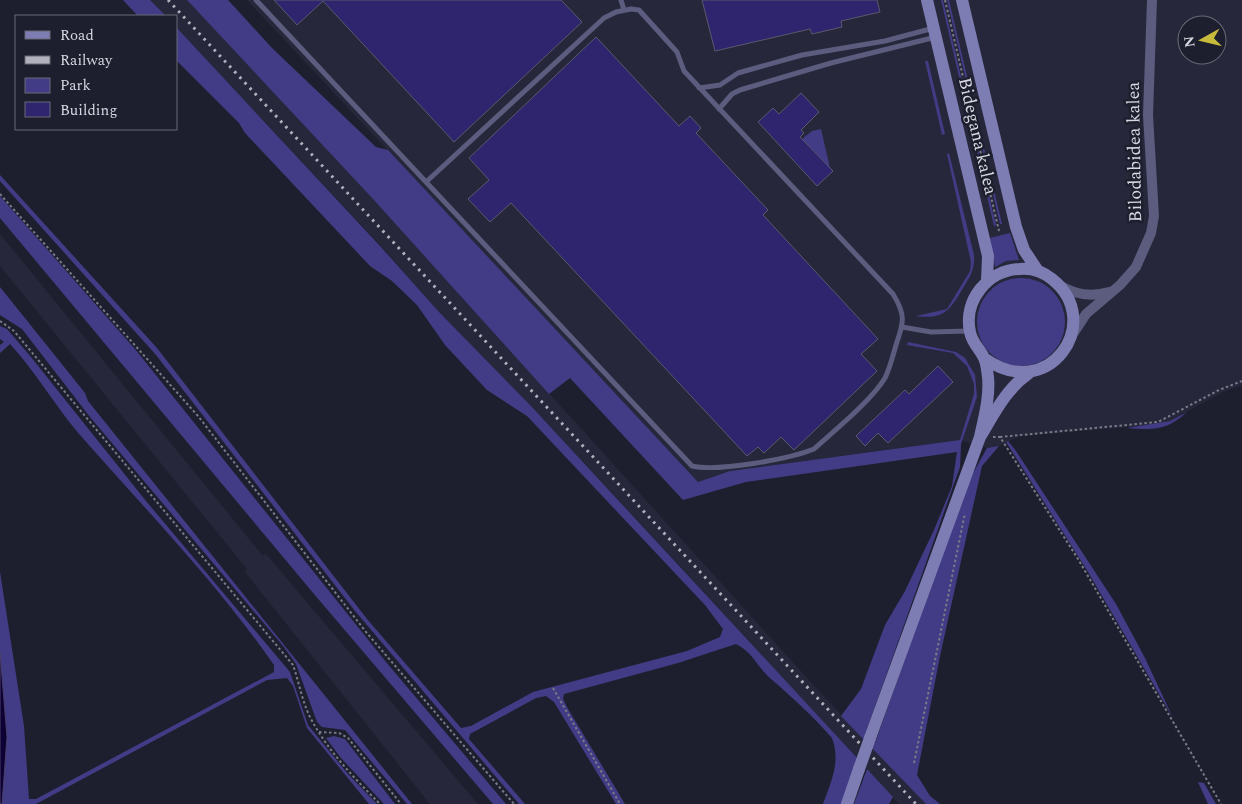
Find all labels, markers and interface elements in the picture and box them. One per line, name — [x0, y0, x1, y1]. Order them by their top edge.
legend — [15, 15, 178, 130]
north arrow — [1177, 15, 1227, 65]
text: Road — [60, 24, 94, 47]
text: N — [1178, 35, 1201, 49]
text: Railway — [60, 49, 113, 72]
text: Park — [60, 74, 91, 97]
street label: Bidegana kalea — [951, 75, 1004, 198]
street label: Bilodabidea kalea — [1120, 81, 1149, 223]
text: Building — [60, 99, 117, 122]

